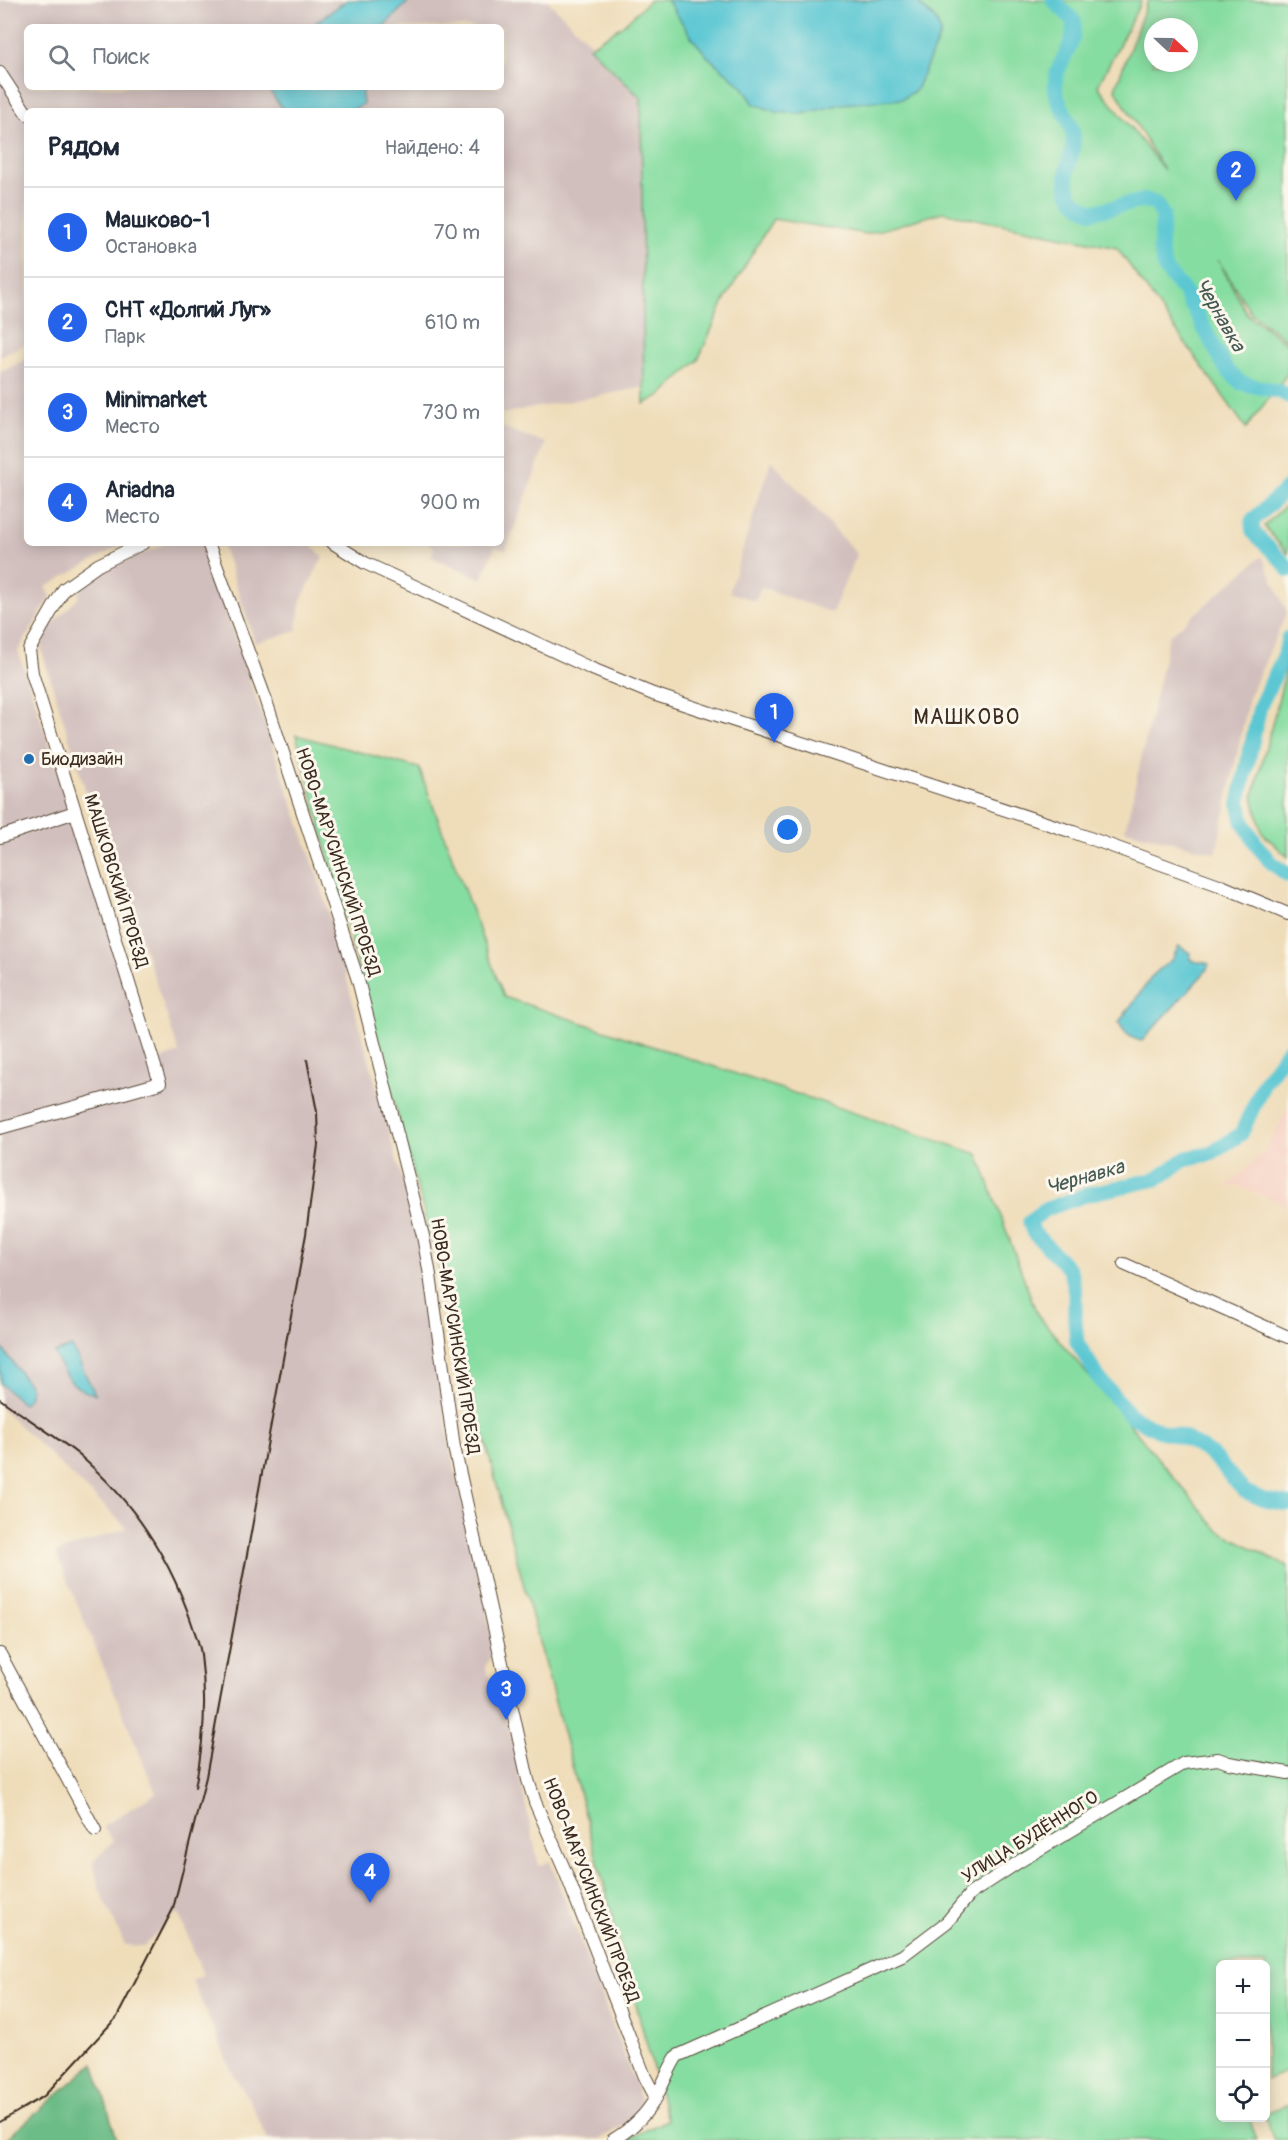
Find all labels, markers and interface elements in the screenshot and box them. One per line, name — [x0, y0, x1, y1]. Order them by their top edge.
north arrow — [1144, 18, 1198, 72]
search box — [24, 24, 504, 90]
icon: search — [45, 41, 78, 74]
text: Поиск — [93, 43, 150, 71]
text: Рядом — [48, 131, 120, 163]
text: Найдено: 4 — [385, 135, 480, 160]
pin: 2 — [1216, 152, 1256, 201]
text: Машково-1 — [105, 206, 210, 234]
text: 1 — [64, 220, 71, 245]
text: 70 m — [434, 220, 480, 245]
text: Остановка — [105, 234, 197, 259]
water label: Чернавка — [1189, 274, 1252, 357]
text: СНТ «Долгий Луг» — [105, 296, 271, 324]
text: 2 — [62, 310, 73, 335]
text: 610 m — [425, 310, 480, 335]
text: Парк — [105, 324, 146, 349]
text: Minimarket — [105, 386, 207, 414]
text: 3 — [62, 400, 73, 425]
text: 730 m — [423, 400, 480, 425]
text: Место — [105, 414, 160, 439]
text: Ariadna — [105, 476, 175, 504]
text: 4 — [62, 490, 73, 515]
text: 900 m — [420, 490, 480, 515]
text: Место — [105, 504, 160, 529]
pin: 1 — [754, 694, 794, 743]
district label: МАШКОВО — [913, 704, 1021, 731]
street label: НОВО-МАРУСИНСКИЙ ПРОЕЗД — [290, 745, 386, 979]
place label: Биодизайн — [41, 748, 123, 771]
marker: Биодизайн — [22, 752, 36, 766]
street label: МАШКОВСКИЙ ПРОЕЗД — [79, 791, 153, 971]
your location — [773, 815, 802, 844]
water label: Чернавка — [1043, 1153, 1129, 1200]
street label: НОВО-МАРУСИНСКИЙ ПРОЕЗД — [425, 1216, 485, 1456]
pin: 3 — [486, 1670, 526, 1720]
street label: НОВО-МАРУСИНСКИЙ ПРОЕЗД — [537, 1774, 645, 2006]
street label: УЛИЦА БУДЁННОГО — [957, 1786, 1103, 1888]
pin: 4 — [350, 1854, 389, 1903]
map controls — [1216, 1960, 1270, 2122]
button: + — [1216, 1960, 1270, 2014]
button: − — [1216, 2014, 1270, 2068]
button: locate — [1216, 2068, 1270, 2122]

